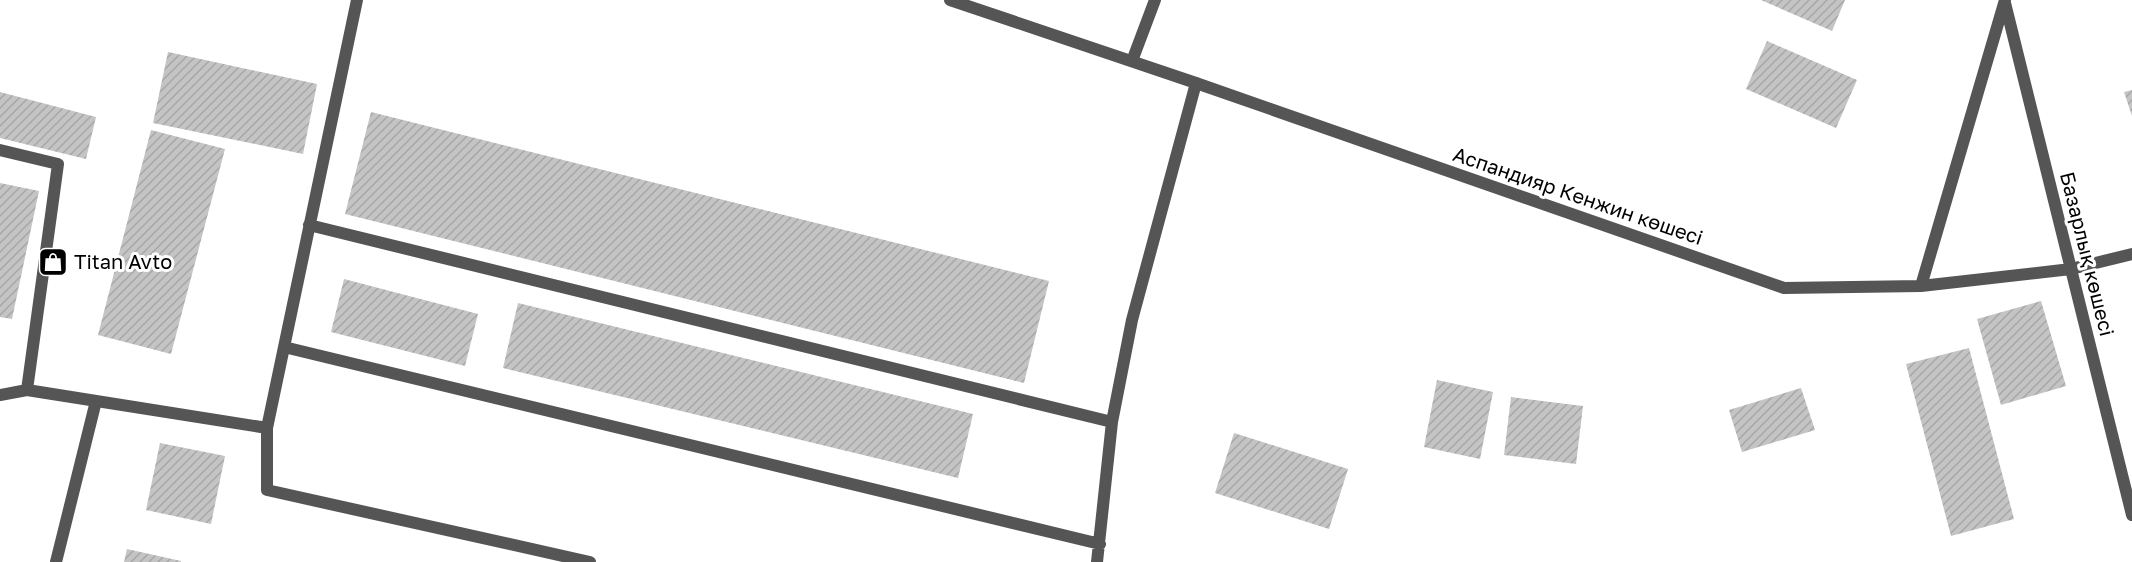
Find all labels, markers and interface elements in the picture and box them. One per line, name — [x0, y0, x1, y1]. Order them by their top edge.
street label: Аспандияр Кенжин көшесі — [1450, 141, 1706, 249]
street label: Базарлық көшесі — [2056, 169, 2120, 338]
shop icon: Titan Avto — [37, 246, 69, 278]
place label: Titan Avto — [74, 249, 172, 273]

